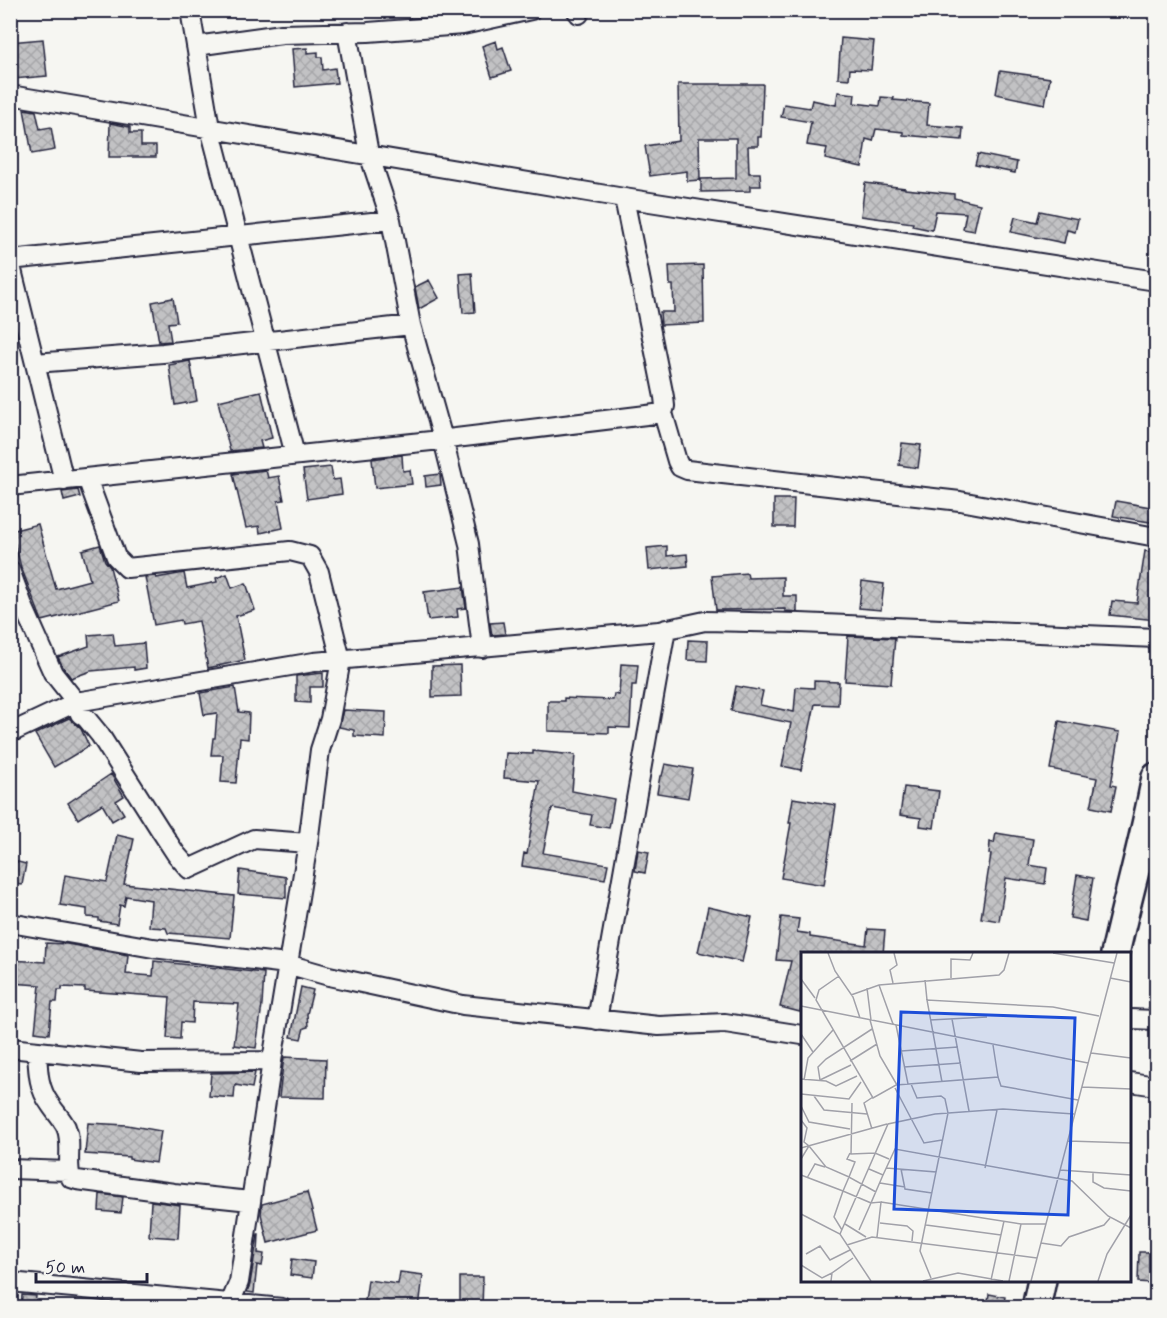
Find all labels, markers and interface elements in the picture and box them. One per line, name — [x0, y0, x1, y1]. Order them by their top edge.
inset map — [801, 952, 1131, 1282]
scale bar — [36, 1246, 147, 1284]
text: 50 m — [45, 1256, 85, 1280]

